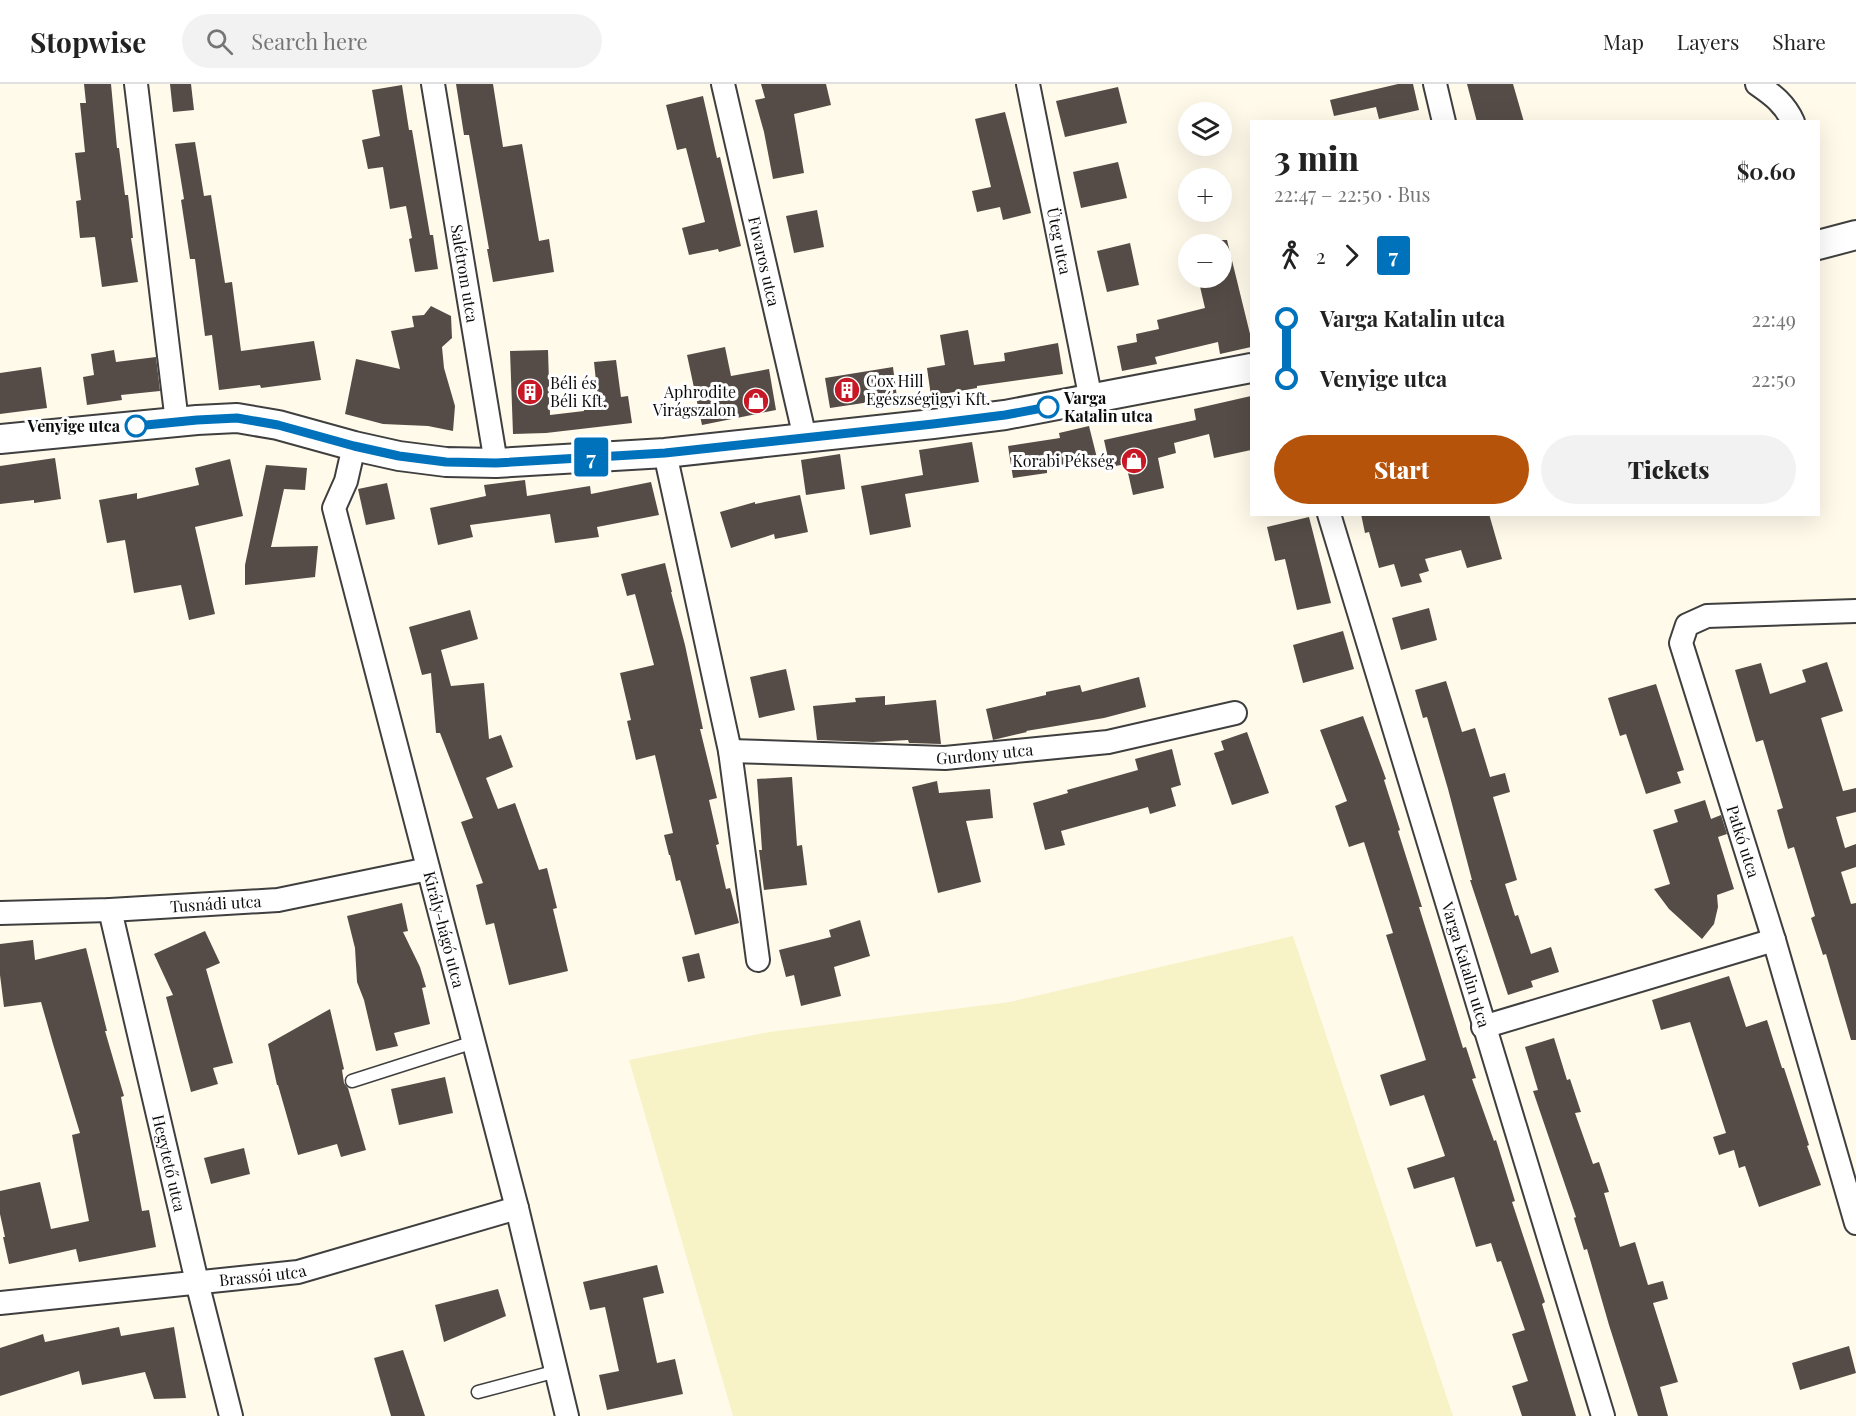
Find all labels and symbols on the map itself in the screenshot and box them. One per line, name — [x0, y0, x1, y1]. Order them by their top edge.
street label: Üteg utca — [1043, 205, 1077, 276]
street label: Fuvaros utca — [744, 214, 785, 308]
street label: Salétrom utca — [446, 223, 483, 324]
place label: Cox Hill Egészségügyi Kft. — [866, 370, 990, 409]
place label: Béli és Béli Kft. — [550, 372, 607, 411]
building icon: Cox Hill Egészségügyi Kft. — [832, 375, 862, 405]
building icon: Béli és Béli Kft. — [515, 377, 545, 407]
place label: Aphrodite Virágszalon — [652, 381, 736, 420]
shop icon: Aphrodite Virágszalon — [741, 386, 771, 416]
place label: Varga Katalin utca — [1063, 387, 1153, 426]
marker: Varga Katalin utca — [1037, 396, 1059, 418]
place label: Venyige utca — [27, 415, 121, 436]
marker: Venyige utca — [125, 415, 147, 437]
line badge: 7 — [572, 438, 610, 476]
shop icon: Korabi Pékség — [1119, 446, 1149, 476]
place label: Korabi Pékség — [1012, 450, 1115, 471]
street label: Gurdony utca — [936, 738, 1034, 768]
street label: Patkó utca — [1722, 803, 1765, 880]
street label: Király-hágó utca — [419, 869, 470, 990]
street label: Tusnádi utca — [169, 890, 262, 916]
street label: Varga Katalin utca — [1437, 898, 1495, 1030]
street label: Hegytető utca — [148, 1112, 191, 1214]
street label: Brassói utca — [218, 1259, 309, 1290]

